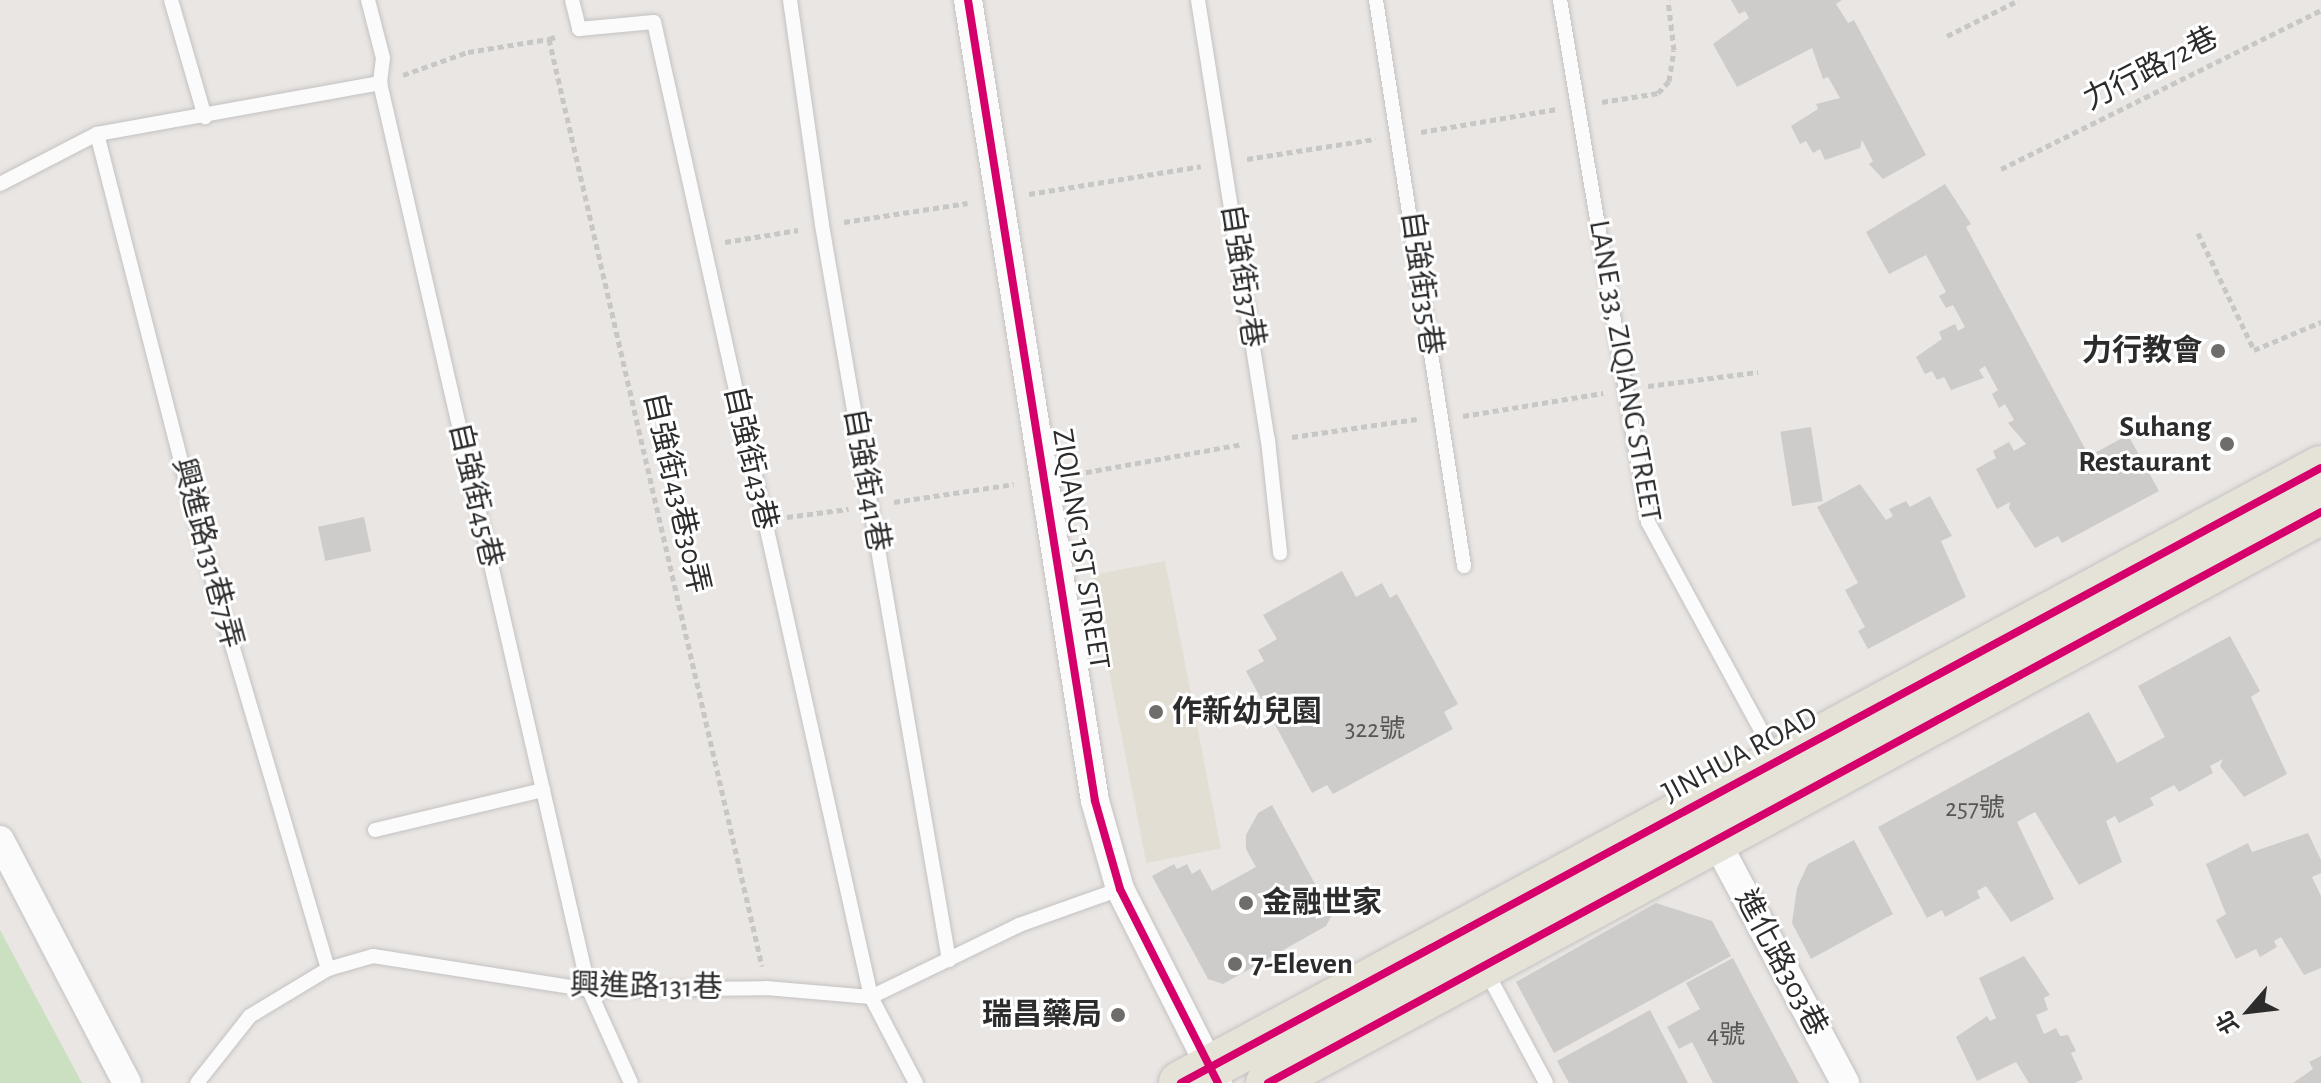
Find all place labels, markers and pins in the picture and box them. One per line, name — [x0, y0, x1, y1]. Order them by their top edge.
place label: 力行教會 — [2082, 333, 2202, 369]
marker: 力行教會 — [2209, 342, 2227, 360]
place label: Suhang Restaurant — [2078, 409, 2211, 480]
marker: Suhang Restaurant — [2218, 435, 2236, 453]
place label: 作新幼兒園 — [1172, 694, 1322, 730]
marker: 作新幼兒園 — [1147, 703, 1165, 721]
place label: 金融世家 — [1262, 885, 1382, 921]
marker: 金融世家 — [1237, 894, 1255, 912]
place label: 7-Eleven — [1251, 946, 1353, 982]
marker: 7-Eleven — [1226, 955, 1244, 973]
place label: 瑞昌藥局 — [982, 997, 1102, 1033]
marker: 瑞昌藥局 — [1109, 1006, 1127, 1024]

